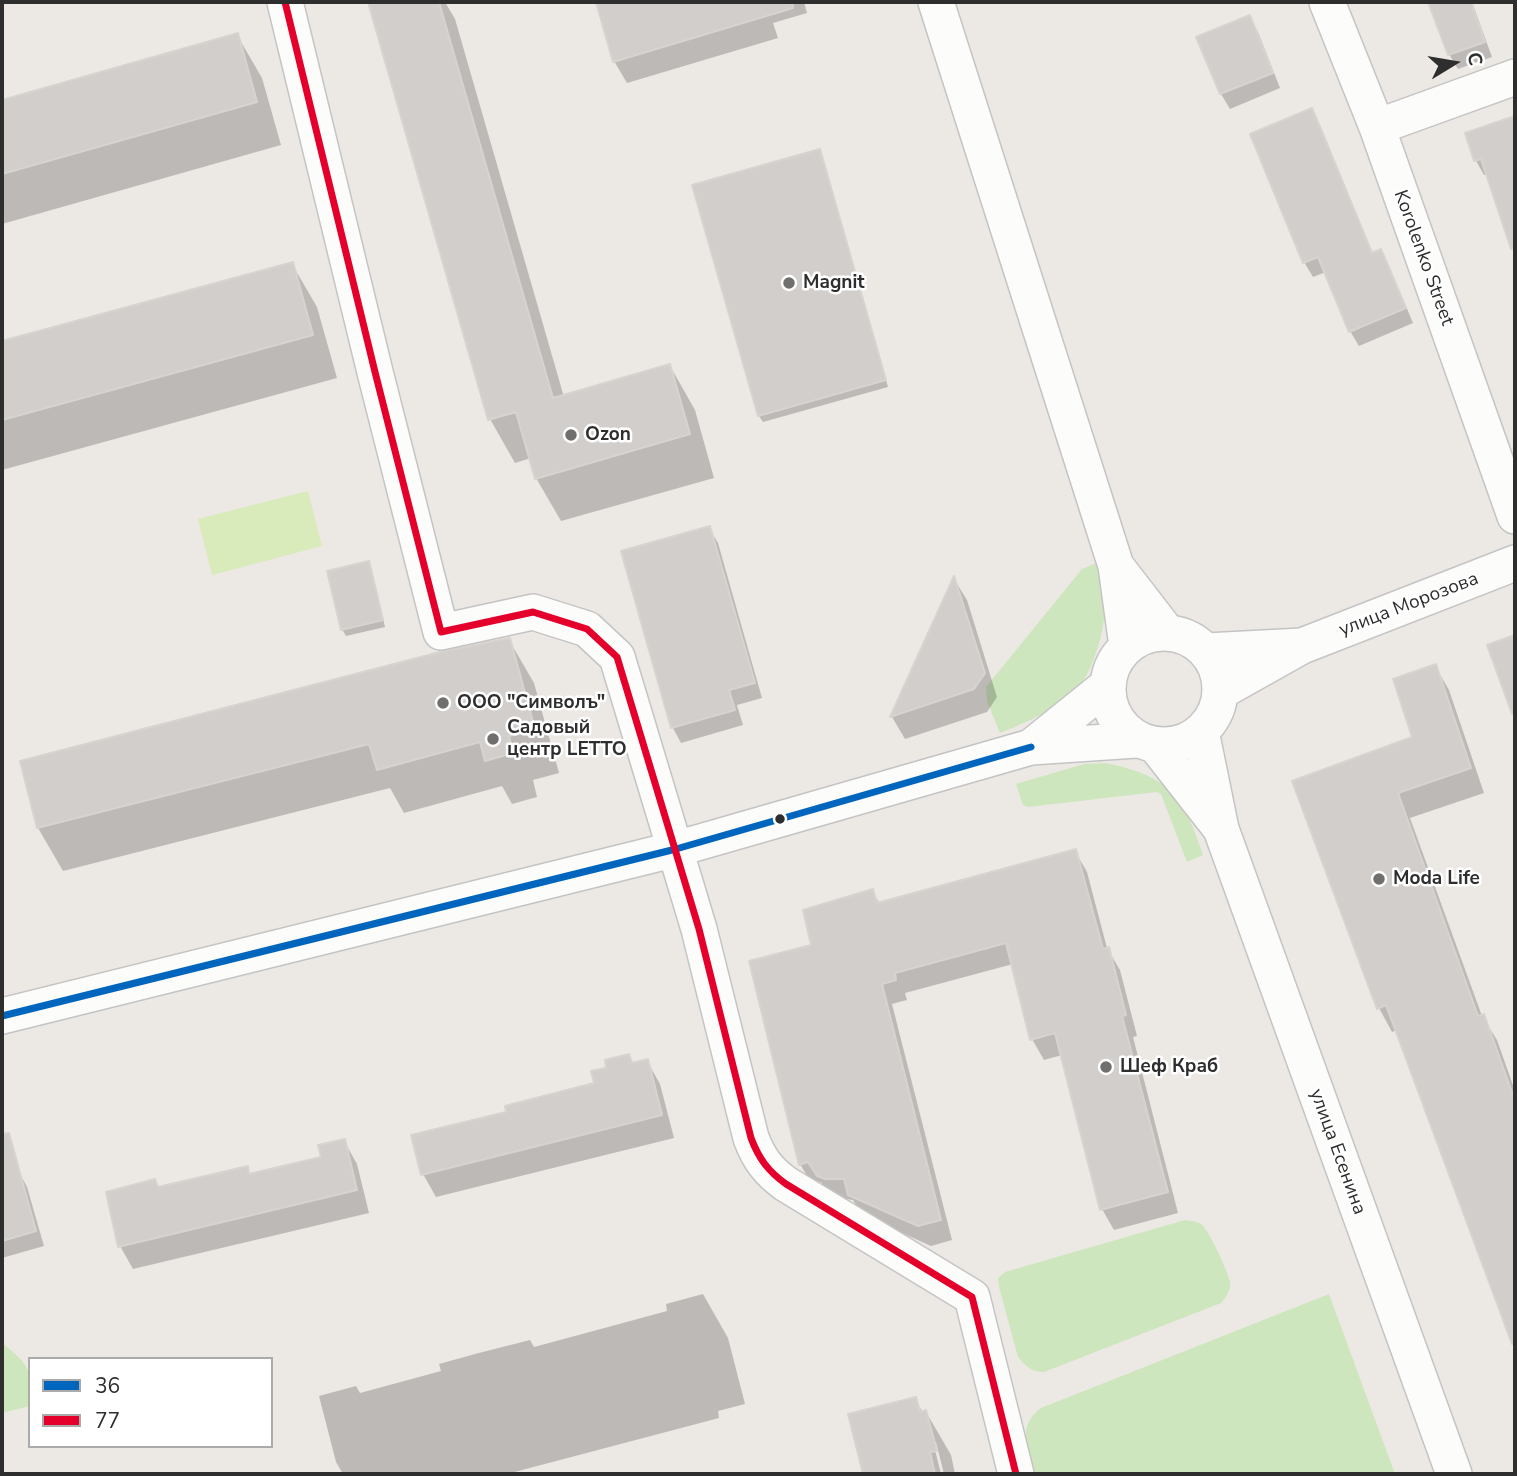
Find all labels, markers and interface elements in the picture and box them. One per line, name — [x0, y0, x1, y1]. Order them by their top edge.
north arrow — [1419, 28, 1489, 98]
text: С — [1461, 50, 1489, 68]
street label: Korolenko Street — [1388, 187, 1458, 329]
place label: Magnit — [803, 272, 865, 294]
marker: Magnit — [781, 275, 797, 291]
place label: Ozon — [585, 424, 631, 446]
marker: Ozon — [563, 427, 579, 443]
street label: улица Морозова — [1336, 568, 1482, 642]
place label: ООО "Символъ" — [457, 692, 605, 714]
marker: ООО "Символъ" — [435, 695, 451, 711]
place label: Садовый центр LETTO — [507, 717, 627, 761]
marker: Садовый центр LETTO — [485, 731, 501, 747]
unlabelled marker — [773, 812, 787, 826]
place label: Moda Life — [1393, 868, 1480, 890]
marker: Moda Life — [1371, 871, 1387, 887]
place label: Шеф Краб — [1120, 1056, 1218, 1078]
marker: Шеф Краб — [1098, 1059, 1114, 1075]
street label: улица Есенина — [1304, 1086, 1370, 1218]
legend — [28, 1357, 273, 1448]
text: 36 — [95, 1372, 120, 1400]
text: 77 — [95, 1407, 120, 1435]

